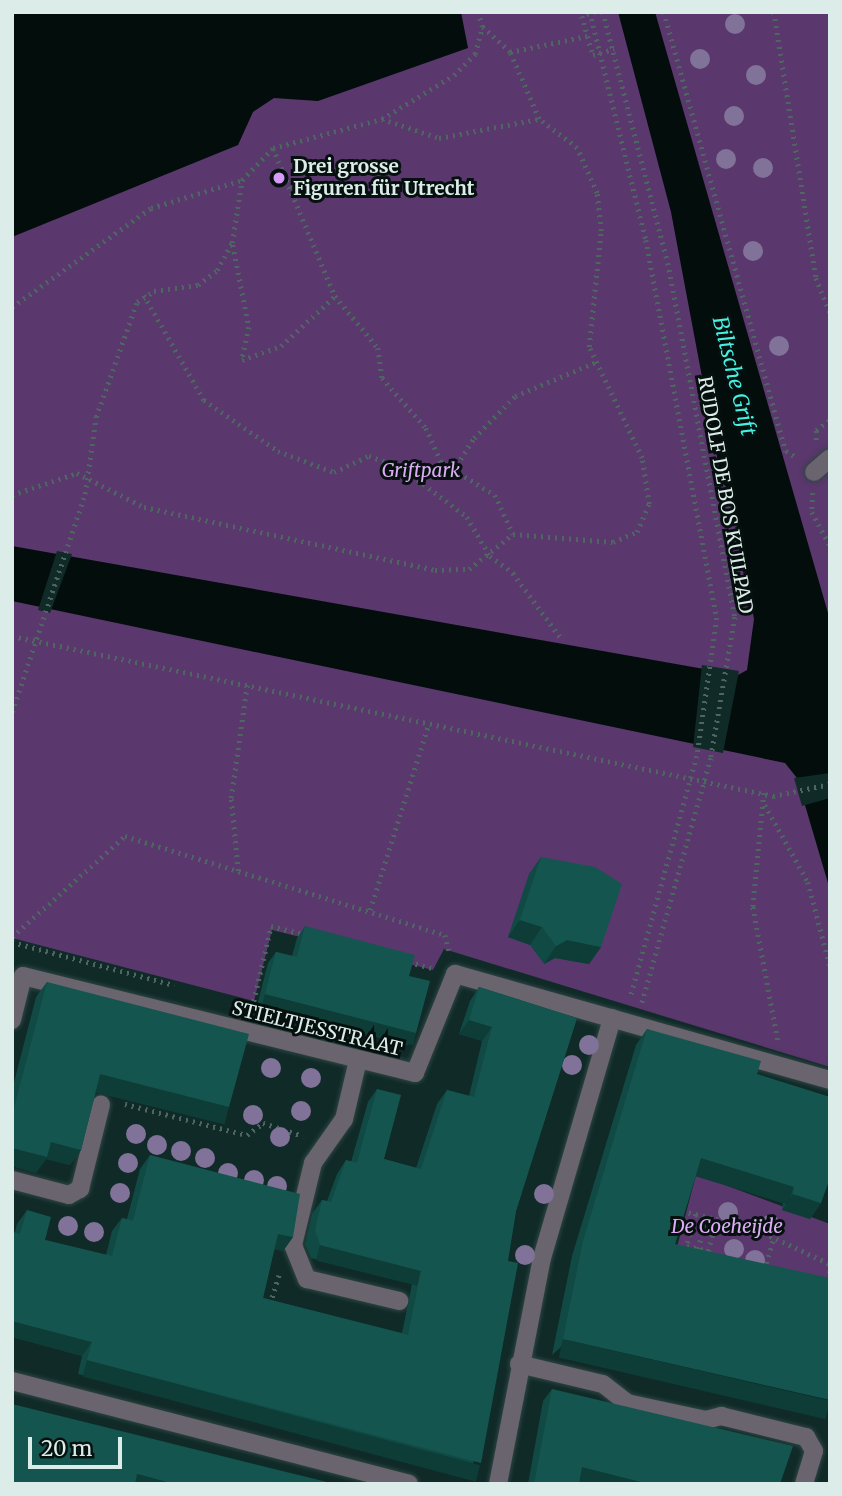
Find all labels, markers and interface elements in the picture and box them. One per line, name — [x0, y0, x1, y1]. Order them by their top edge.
place label: Drei grosse Figuren für Utrecht — [293, 156, 474, 200]
marker: Drei grosse Figuren für Utrecht — [271, 170, 287, 186]
water label: Biltsche Grift — [707, 314, 761, 438]
street label: RUDOLF DE BOS KUILPAD — [693, 374, 757, 616]
park label: Griftpark — [382, 460, 460, 482]
street label: STIELTJESSTRAAT — [229, 997, 405, 1061]
park label: De Coeheijde — [671, 1216, 783, 1238]
scale bar — [32, 1422, 126, 1466]
text: 20 m — [41, 1435, 92, 1462]

